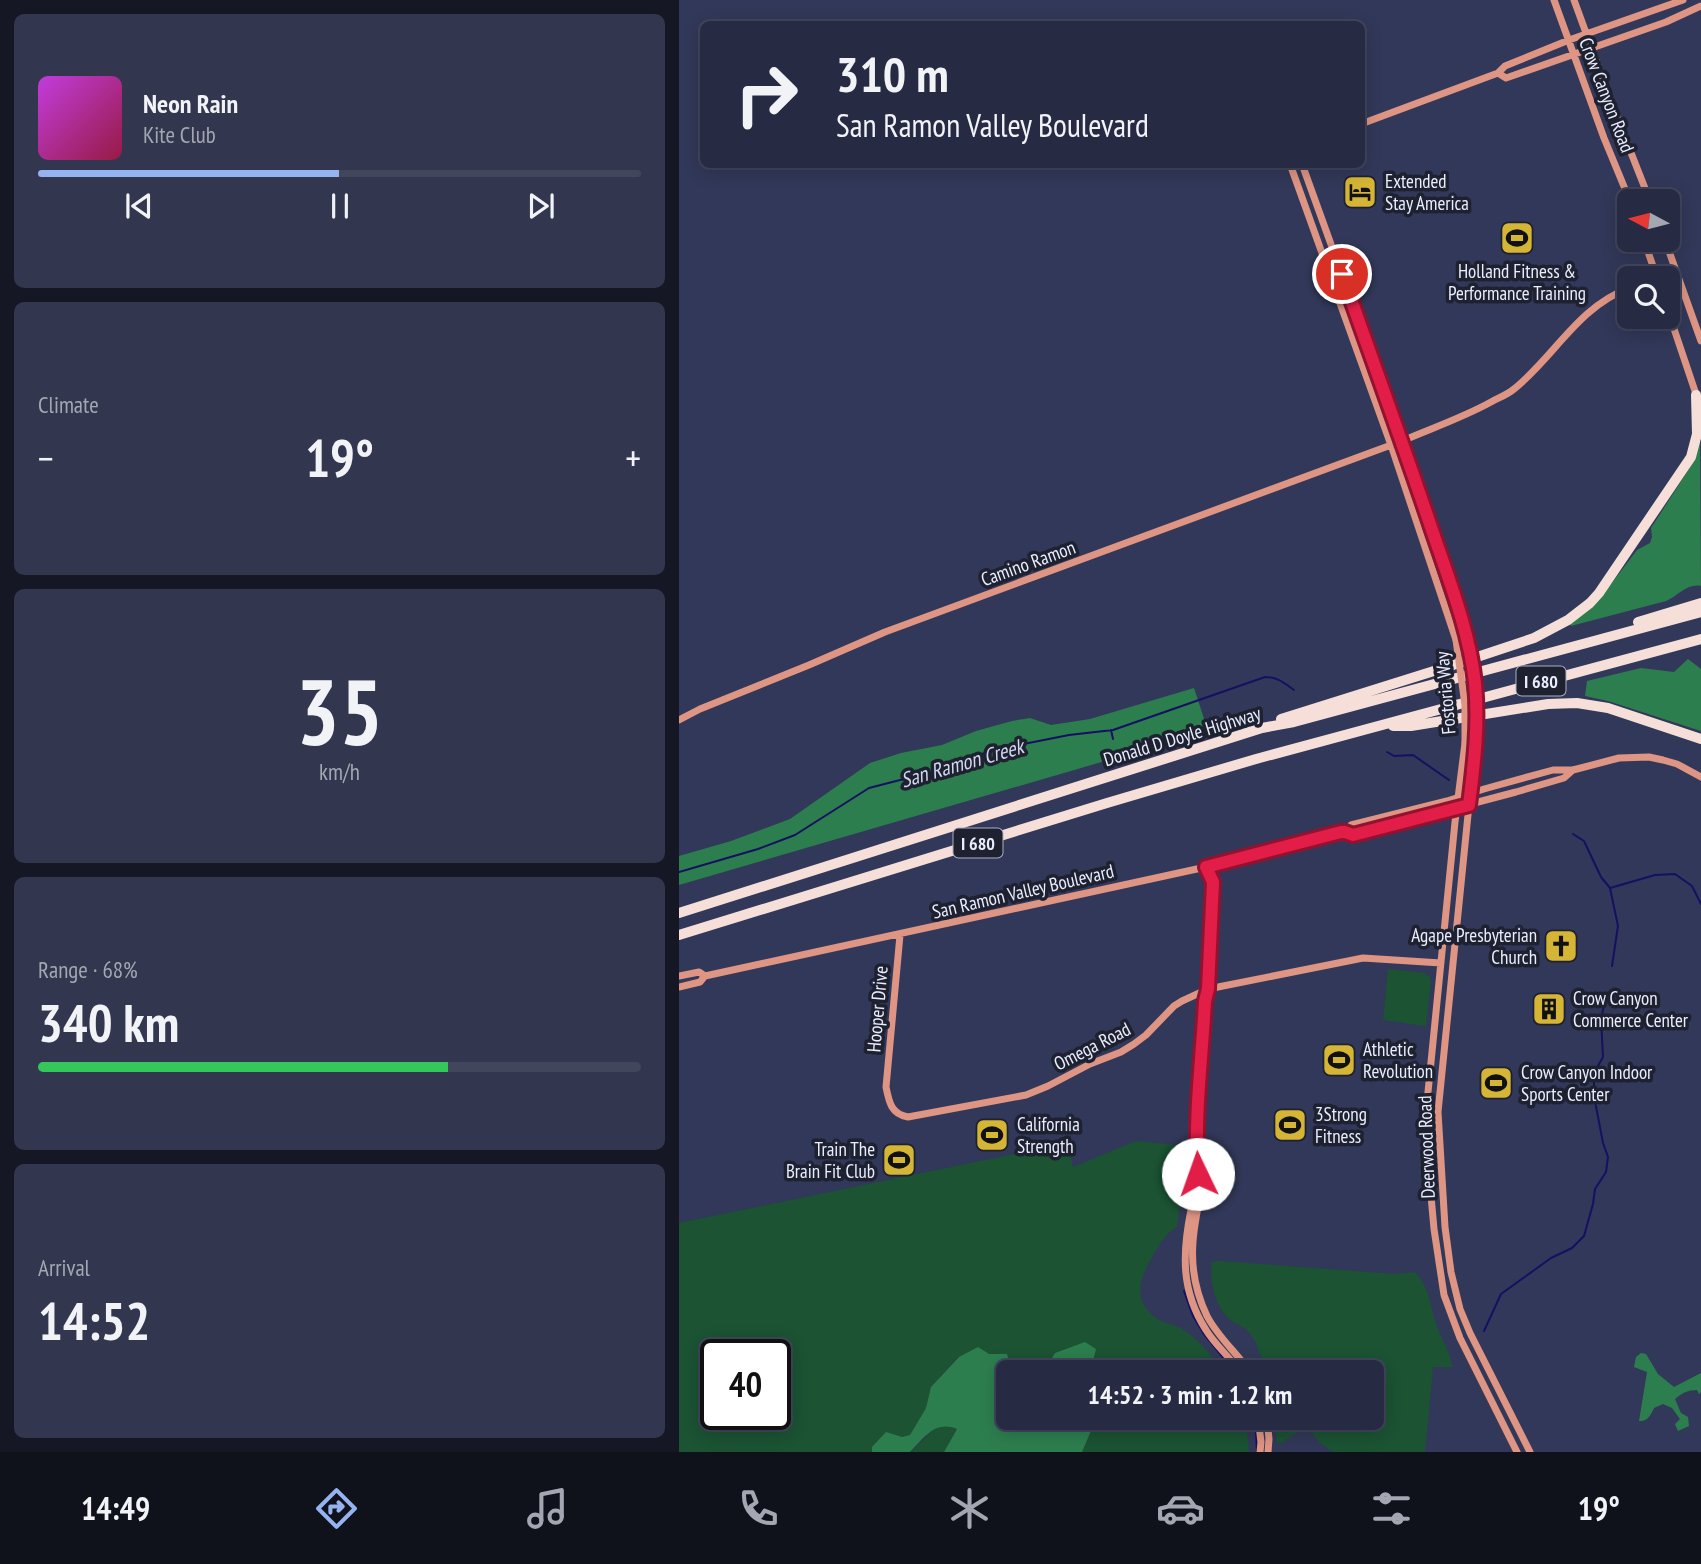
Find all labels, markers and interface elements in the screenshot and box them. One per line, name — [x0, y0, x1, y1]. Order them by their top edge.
street label: Crow Canyon Road — [1574, 34, 1640, 156]
text: 310 m — [836, 42, 949, 106]
icon: right — [721, 49, 812, 140]
text: Neon Rain — [143, 87, 238, 120]
text: San Ramon Valley Boulevard — [836, 104, 1149, 146]
text: Kite Club — [143, 120, 216, 149]
place label: Extended Stay America — [1385, 169, 1469, 215]
hotel icon: Extended Stay America — [1341, 173, 1379, 211]
icon: previous — [120, 187, 158, 225]
icon: pause — [321, 187, 359, 225]
icon: next — [522, 187, 560, 225]
north arrow — [1617, 189, 1680, 252]
map controls — [1617, 189, 1680, 329]
sports icon: Holland Fitness & Performance Training — [1498, 219, 1536, 257]
pin — [1312, 244, 1372, 304]
icon: arrive — [1323, 255, 1361, 293]
place label: Holland Fitness & Performance Training — [1448, 259, 1586, 305]
button: search — [1617, 266, 1680, 329]
text: Climate — [38, 390, 99, 419]
text: 19° — [305, 424, 374, 491]
text: − — [38, 433, 54, 482]
text: + — [625, 433, 641, 482]
street label: Camino Ramon — [977, 535, 1079, 591]
street label: Fostoria Way — [1429, 650, 1461, 736]
text: 35 — [296, 652, 383, 770]
road number: I 680 — [1517, 666, 1565, 696]
street label: Donald D Doyle Highway — [1101, 700, 1264, 771]
water label: San Ramon Creek — [898, 732, 1029, 793]
text: km/h — [319, 757, 360, 786]
road number: I 680 — [953, 828, 1003, 858]
street label: San Ramon Valley Boulevard — [930, 858, 1116, 924]
place label: Agape Presbyterian Church — [1411, 923, 1537, 969]
church icon: Agape Presbyterian Church — [1542, 927, 1580, 965]
text: Range · 68% — [38, 955, 138, 984]
street label: Hooper Drive — [861, 965, 893, 1053]
place label: Crow Canyon Commerce Center — [1573, 986, 1689, 1032]
text: 340 km — [38, 989, 179, 1056]
building icon: Crow Canyon Commerce Center — [1530, 990, 1568, 1028]
street label: Omega Road — [1050, 1017, 1134, 1075]
place label: Athletic Revolution — [1363, 1037, 1433, 1083]
sports icon: Athletic Revolution — [1320, 1041, 1358, 1079]
place label: Crow Canyon Indoor Sports Center — [1521, 1060, 1653, 1106]
sports icon: Crow Canyon Indoor Sports Center — [1477, 1064, 1515, 1102]
street label: Deerwood Road — [1412, 1095, 1440, 1199]
place label: 3Strong Fitness — [1315, 1102, 1367, 1148]
sports icon: 3Strong Fitness — [1271, 1106, 1309, 1144]
place label: California Strength — [1017, 1112, 1080, 1158]
sports icon: California Strength — [973, 1116, 1011, 1154]
place label: Train The Brain Fit Club — [786, 1137, 875, 1183]
position arrow — [1161, 1137, 1235, 1211]
sports icon: Train The Brain Fit Club — [880, 1141, 918, 1179]
text: Arrival — [38, 1253, 90, 1282]
text: 14:52 — [38, 1287, 150, 1354]
speed limit sign: 40 — [700, 1339, 791, 1430]
text: 14:52 · 3 min · 1.2 km — [1088, 1378, 1292, 1411]
icon: directions — [312, 1484, 361, 1533]
icon: music — [523, 1484, 572, 1533]
icon: phone — [734, 1484, 783, 1533]
icon: climate — [945, 1484, 994, 1533]
icon: car — [1156, 1484, 1205, 1533]
icon: filters — [1367, 1484, 1416, 1533]
text: 14:49 — [81, 1487, 150, 1529]
text: 19° — [1578, 1487, 1620, 1529]

